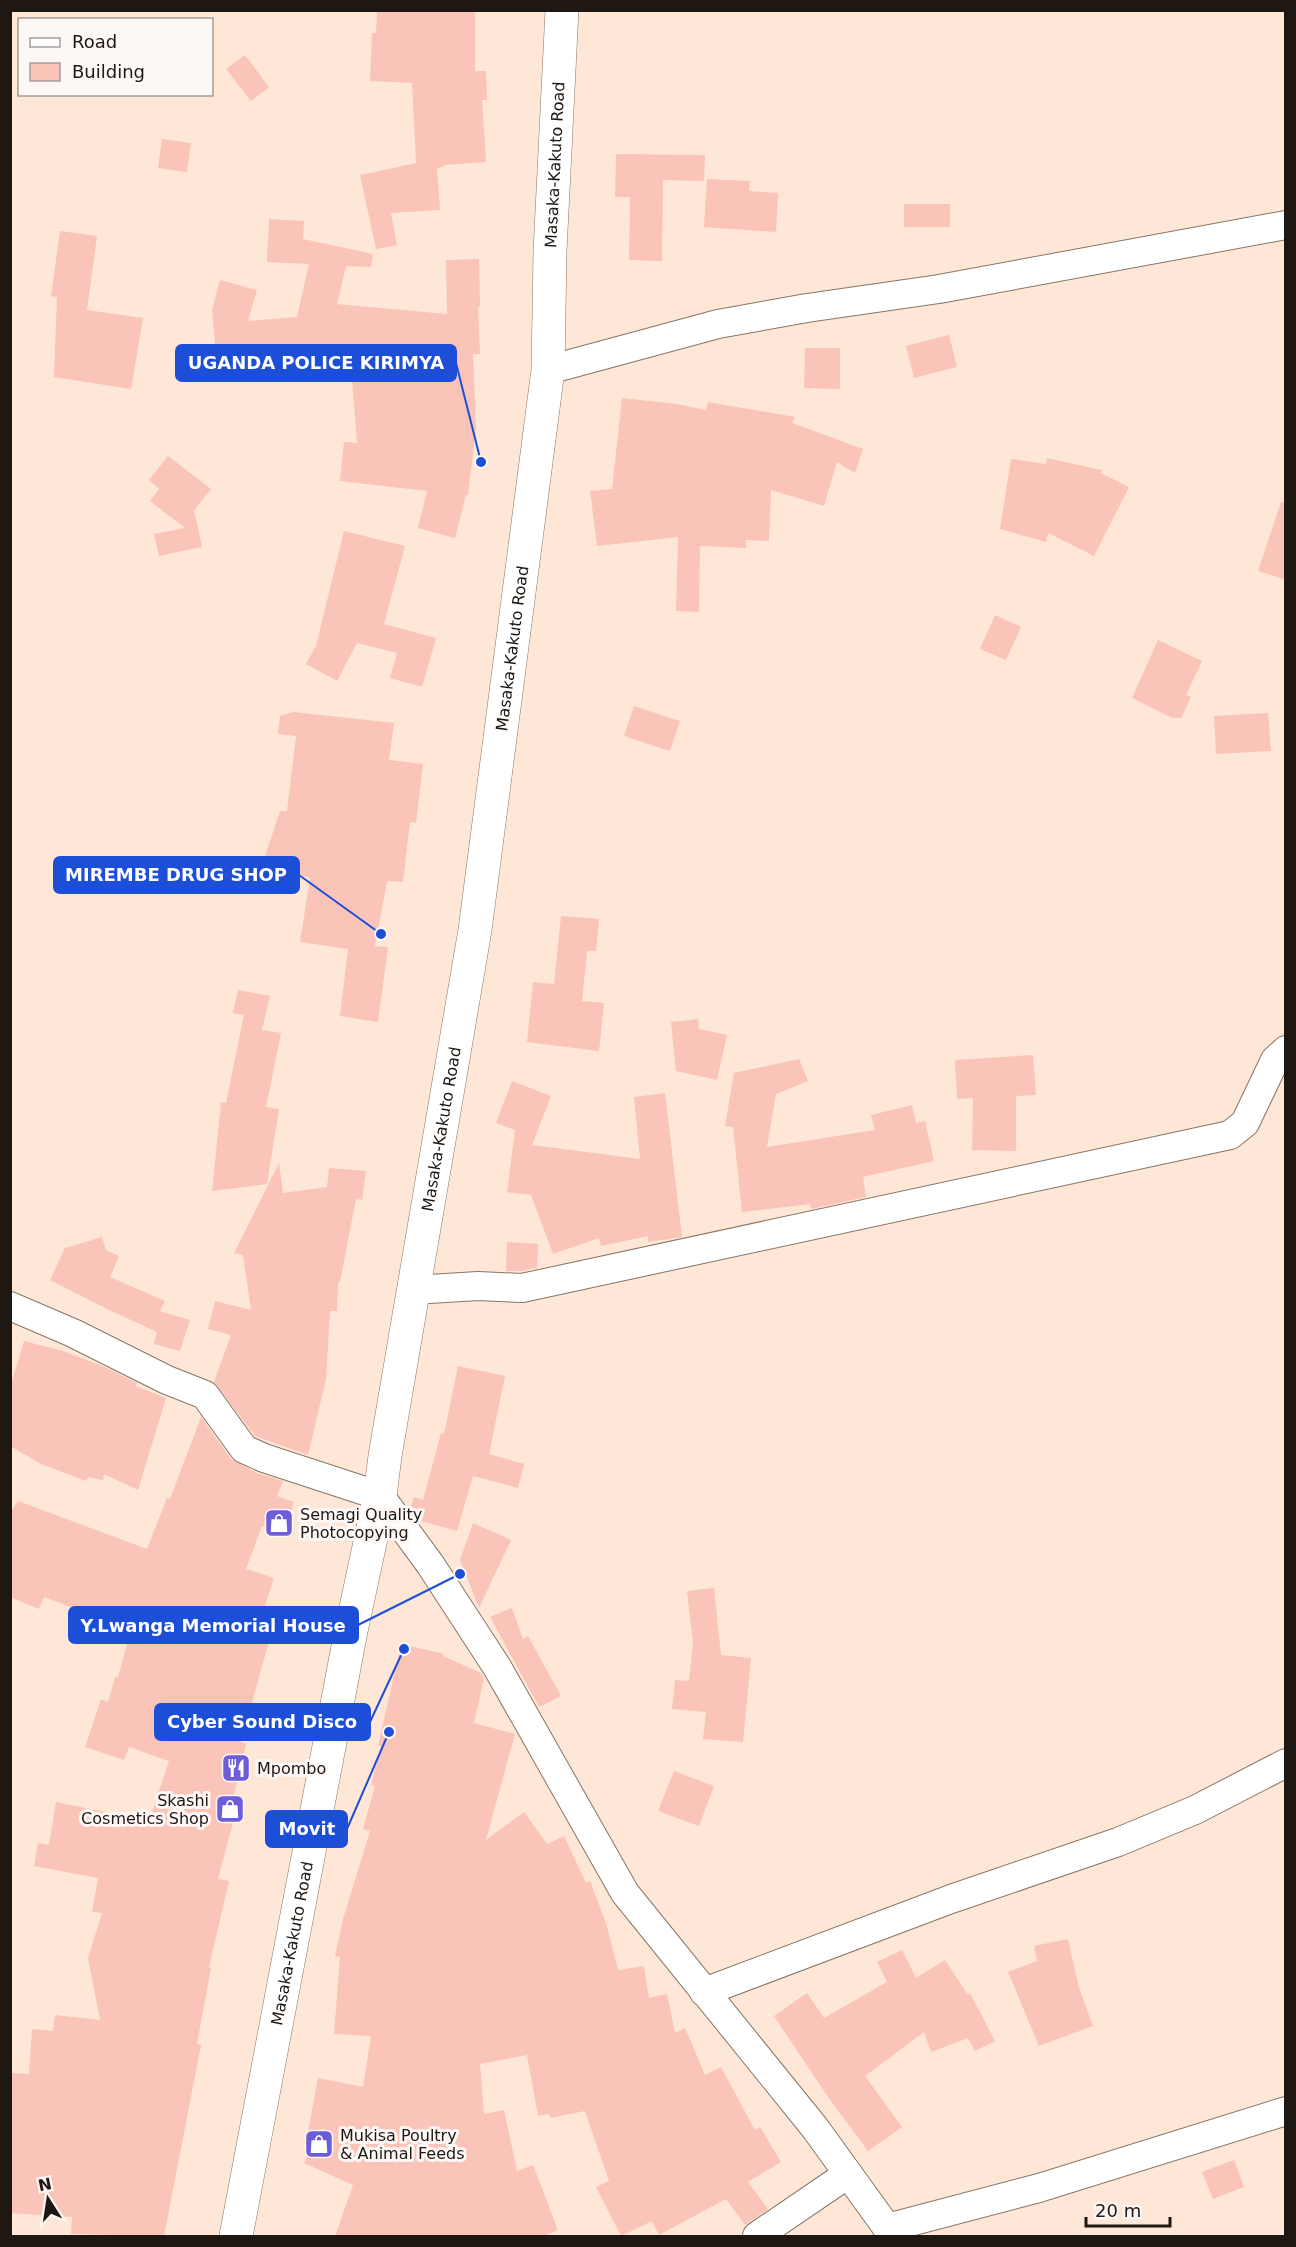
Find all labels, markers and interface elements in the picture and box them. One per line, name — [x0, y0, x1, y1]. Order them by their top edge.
legend — [18, 18, 213, 96]
text: Road — [72, 31, 117, 52]
text: Building — [72, 61, 145, 82]
street label: Masaka-Kakuto Road — [541, 81, 568, 248]
callout: UGANDA POLICE KIRIMYA — [176, 345, 456, 381]
text: UGANDA POLICE KIRIMYA — [188, 352, 444, 373]
street label: Masaka-Kakuto Road — [492, 564, 532, 732]
callout: MIREMBE DRUG SHOP — [54, 857, 299, 893]
text: MIREMBE DRUG SHOP — [65, 864, 287, 885]
street label: Masaka-Kakuto Road — [418, 1045, 465, 1213]
place label: Semagi Quality Photocopying — [300, 1505, 422, 1542]
shop icon: Semagi Quality Photocopying — [263, 1507, 295, 1539]
callout: Y.Lwanga Memorial House — [69, 1607, 358, 1643]
text: Y.Lwanga Memorial House — [79, 1615, 346, 1636]
callout: Cyber Sound Disco — [155, 1704, 370, 1740]
text: Cyber Sound Disco — [167, 1711, 357, 1732]
restaurant icon: Mpombo — [220, 1752, 252, 1784]
place label: Mpombo — [257, 1759, 326, 1778]
place label: Skashi Cosmetics Shop — [81, 1791, 209, 1828]
shop icon: Skashi Cosmetics Shop — [214, 1793, 246, 1825]
callout: Movit — [266, 1811, 347, 1847]
text: Movit — [279, 1818, 336, 1839]
street label: Masaka-Kakuto Road — [267, 1860, 317, 2027]
place label: Mukisa Poultry & Animal Feeds — [340, 2126, 465, 2163]
shop icon: Mukisa Poultry & Animal Feeds — [303, 2128, 335, 2160]
north arrow — [18, 2169, 78, 2229]
text: N — [36, 2174, 54, 2196]
scale bar — [1086, 2190, 1170, 2228]
text: 20 m — [1095, 2200, 1141, 2221]

